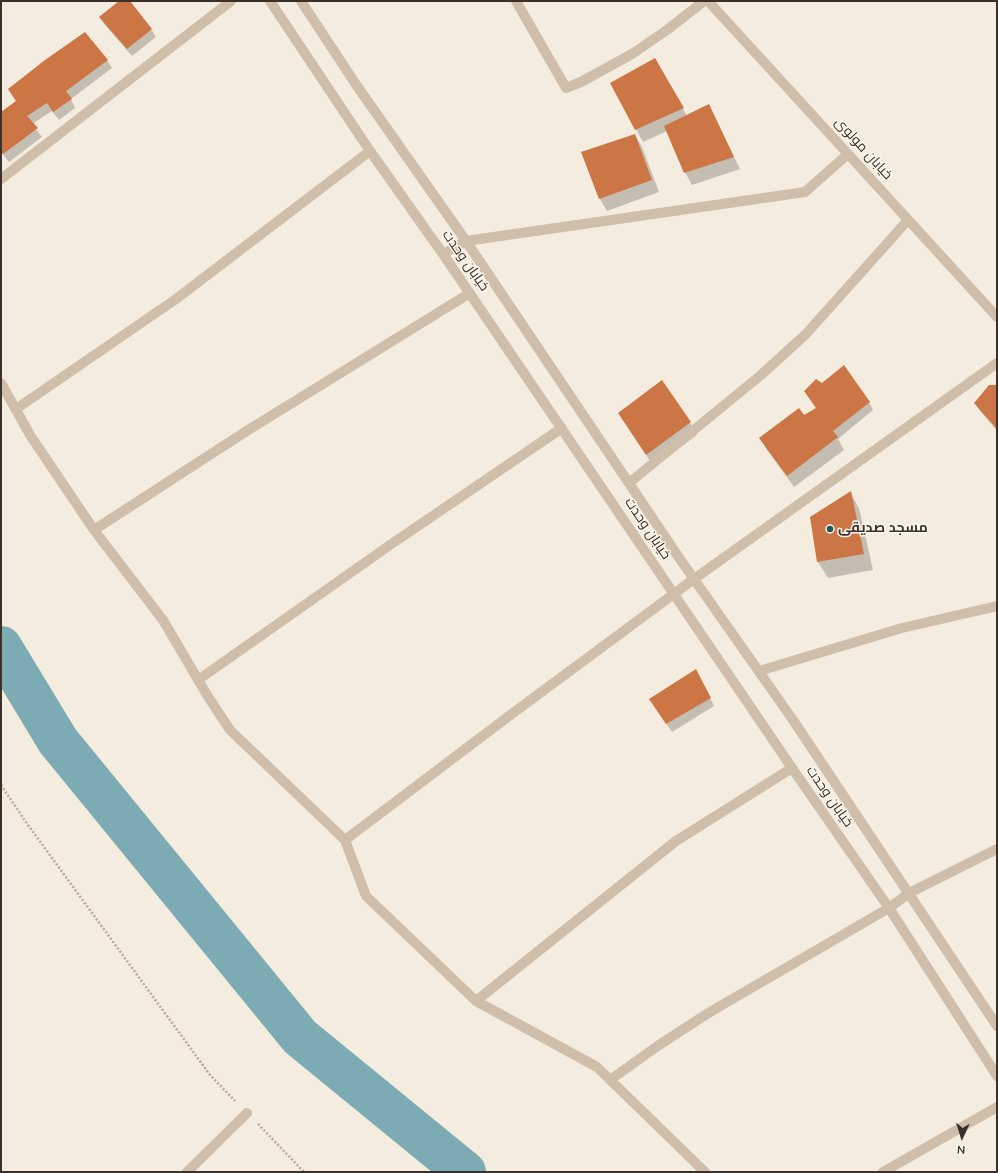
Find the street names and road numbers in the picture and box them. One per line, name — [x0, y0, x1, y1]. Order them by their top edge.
street label: خیابان مولوی — [831, 114, 895, 184]
street label: خیابان وحدت — [438, 227, 492, 295]
street label: خیابان وحدت — [620, 495, 674, 563]
street label: خیابان وحدت — [802, 763, 856, 831]

